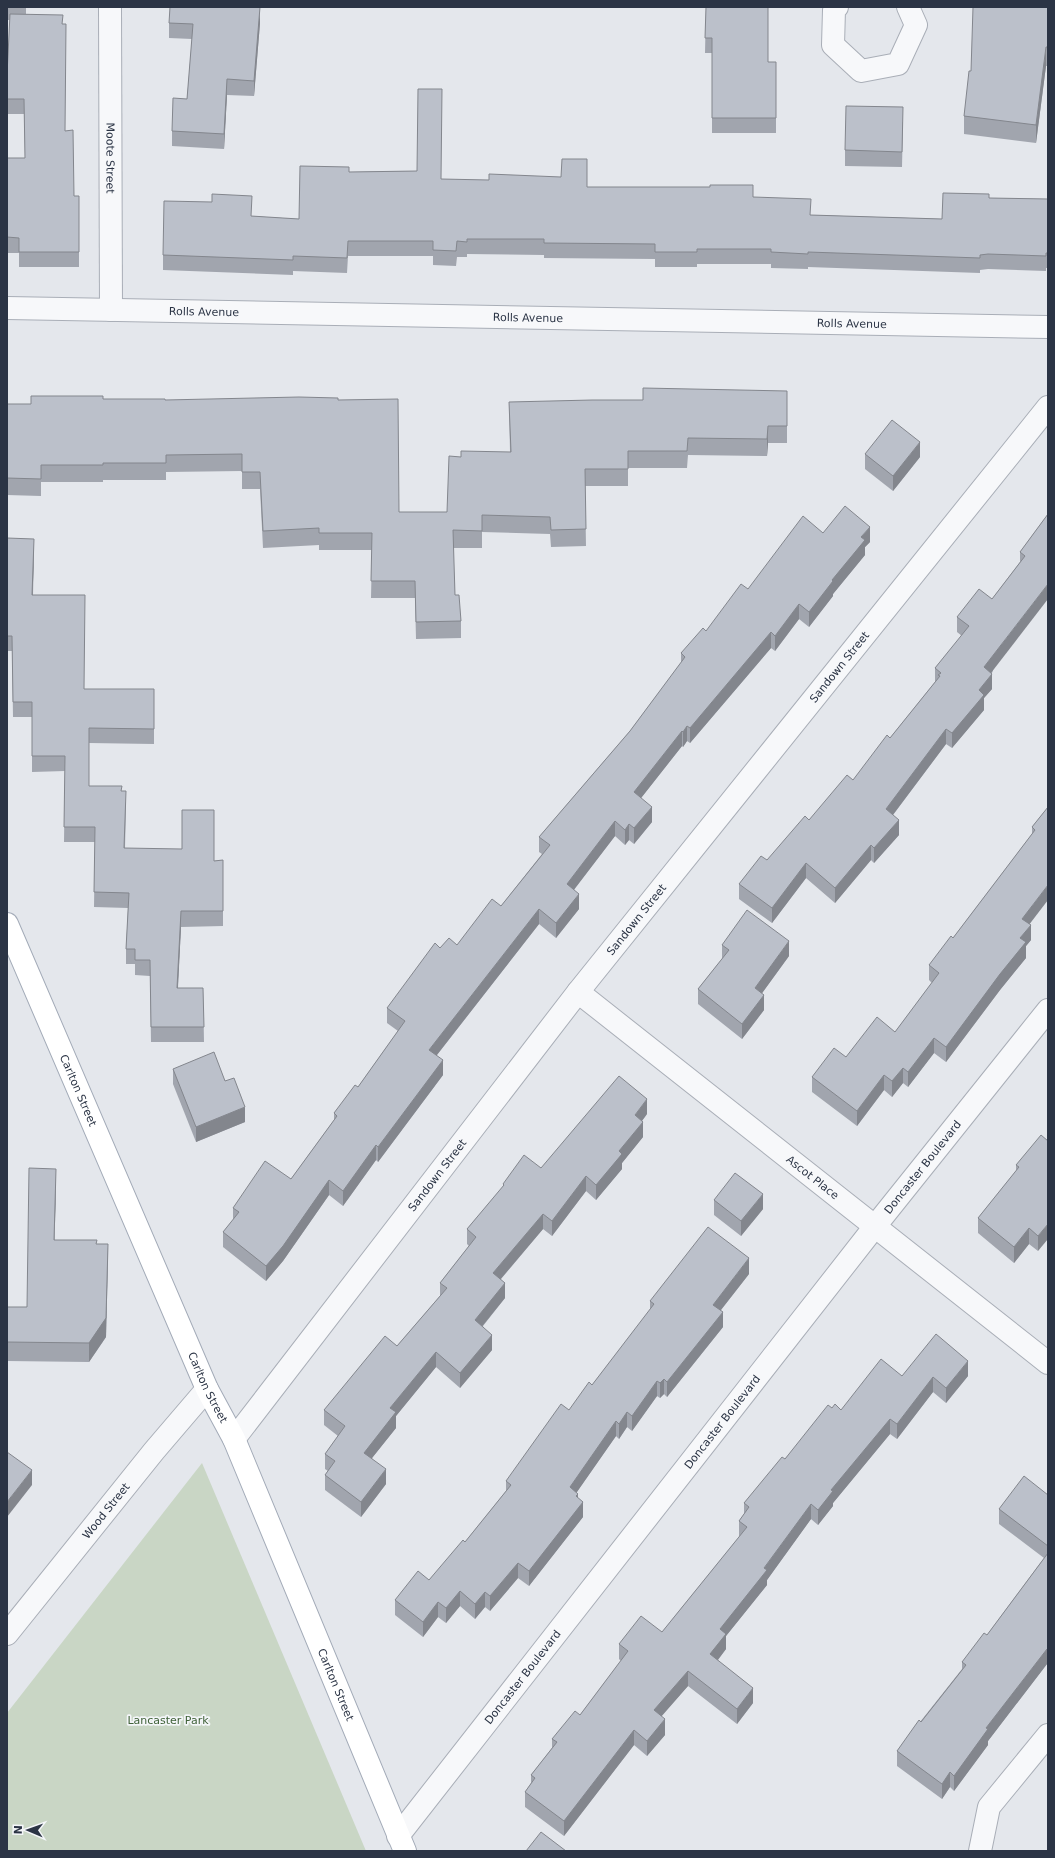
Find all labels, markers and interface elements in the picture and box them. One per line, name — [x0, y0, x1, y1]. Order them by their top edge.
street label: Moote Street — [104, 122, 117, 194]
street label: Rolls Avenue — [169, 304, 239, 319]
street label: Rolls Avenue — [493, 310, 563, 325]
street label: Rolls Avenue — [817, 316, 887, 331]
street label: Sandown Street — [807, 628, 872, 705]
street label: Sandown Street — [604, 881, 669, 958]
street label: Carlton Street — [57, 1052, 100, 1129]
street label: Doncaster Boulevard — [881, 1118, 964, 1216]
street label: Sandown Street — [405, 1136, 469, 1214]
street label: Ascot Place — [784, 1153, 842, 1202]
street label: Carlton Street — [185, 1350, 231, 1426]
street label: Doncaster Boulevard — [681, 1372, 763, 1471]
street label: Wood Street — [80, 1480, 133, 1541]
street label: Doncaster Boulevard — [482, 1627, 563, 1726]
street label: Carlton Street — [315, 1647, 357, 1723]
park label: Lancaster Park — [127, 1714, 209, 1727]
north arrow — [8, 1810, 48, 1850]
text: N — [12, 1825, 25, 1835]

